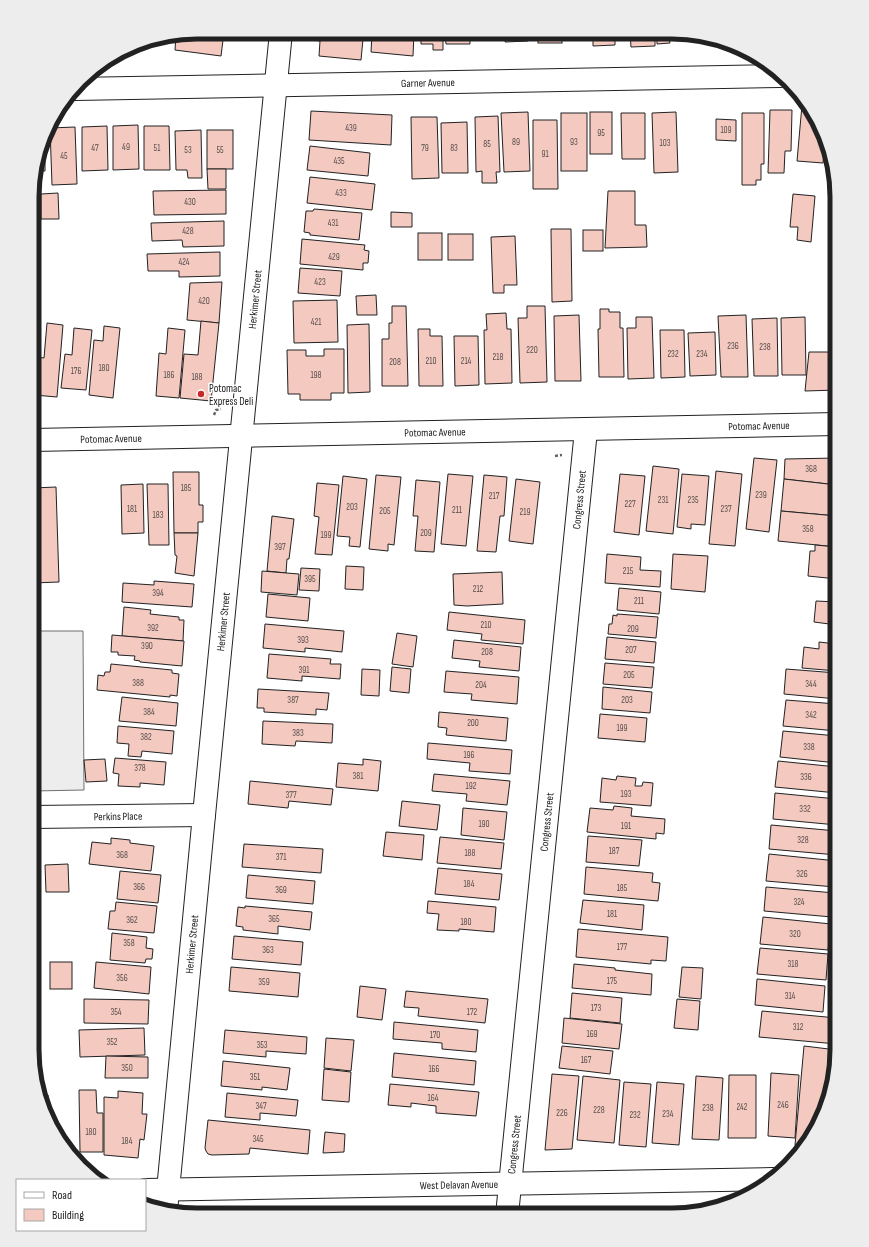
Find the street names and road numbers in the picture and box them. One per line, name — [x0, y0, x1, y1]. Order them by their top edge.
street label: Garner Avenue — [401, 75, 455, 89]
street label: Herkimer Street — [245, 269, 264, 329]
street label: Potomac Avenue — [728, 418, 790, 433]
street label: Potomac Avenue — [404, 425, 466, 439]
street label: Potomac Avenue — [80, 431, 142, 446]
street label: Congress Street — [570, 469, 588, 530]
street label: Herkimer Street — [214, 591, 232, 652]
street label: Congress Street — [537, 791, 556, 852]
street label: Perkins Place — [94, 809, 142, 823]
street label: Herkimer Street — [182, 914, 201, 974]
street label: Congress Street — [505, 1114, 524, 1174]
street label: West Delavan Avenue — [420, 1177, 498, 1192]

